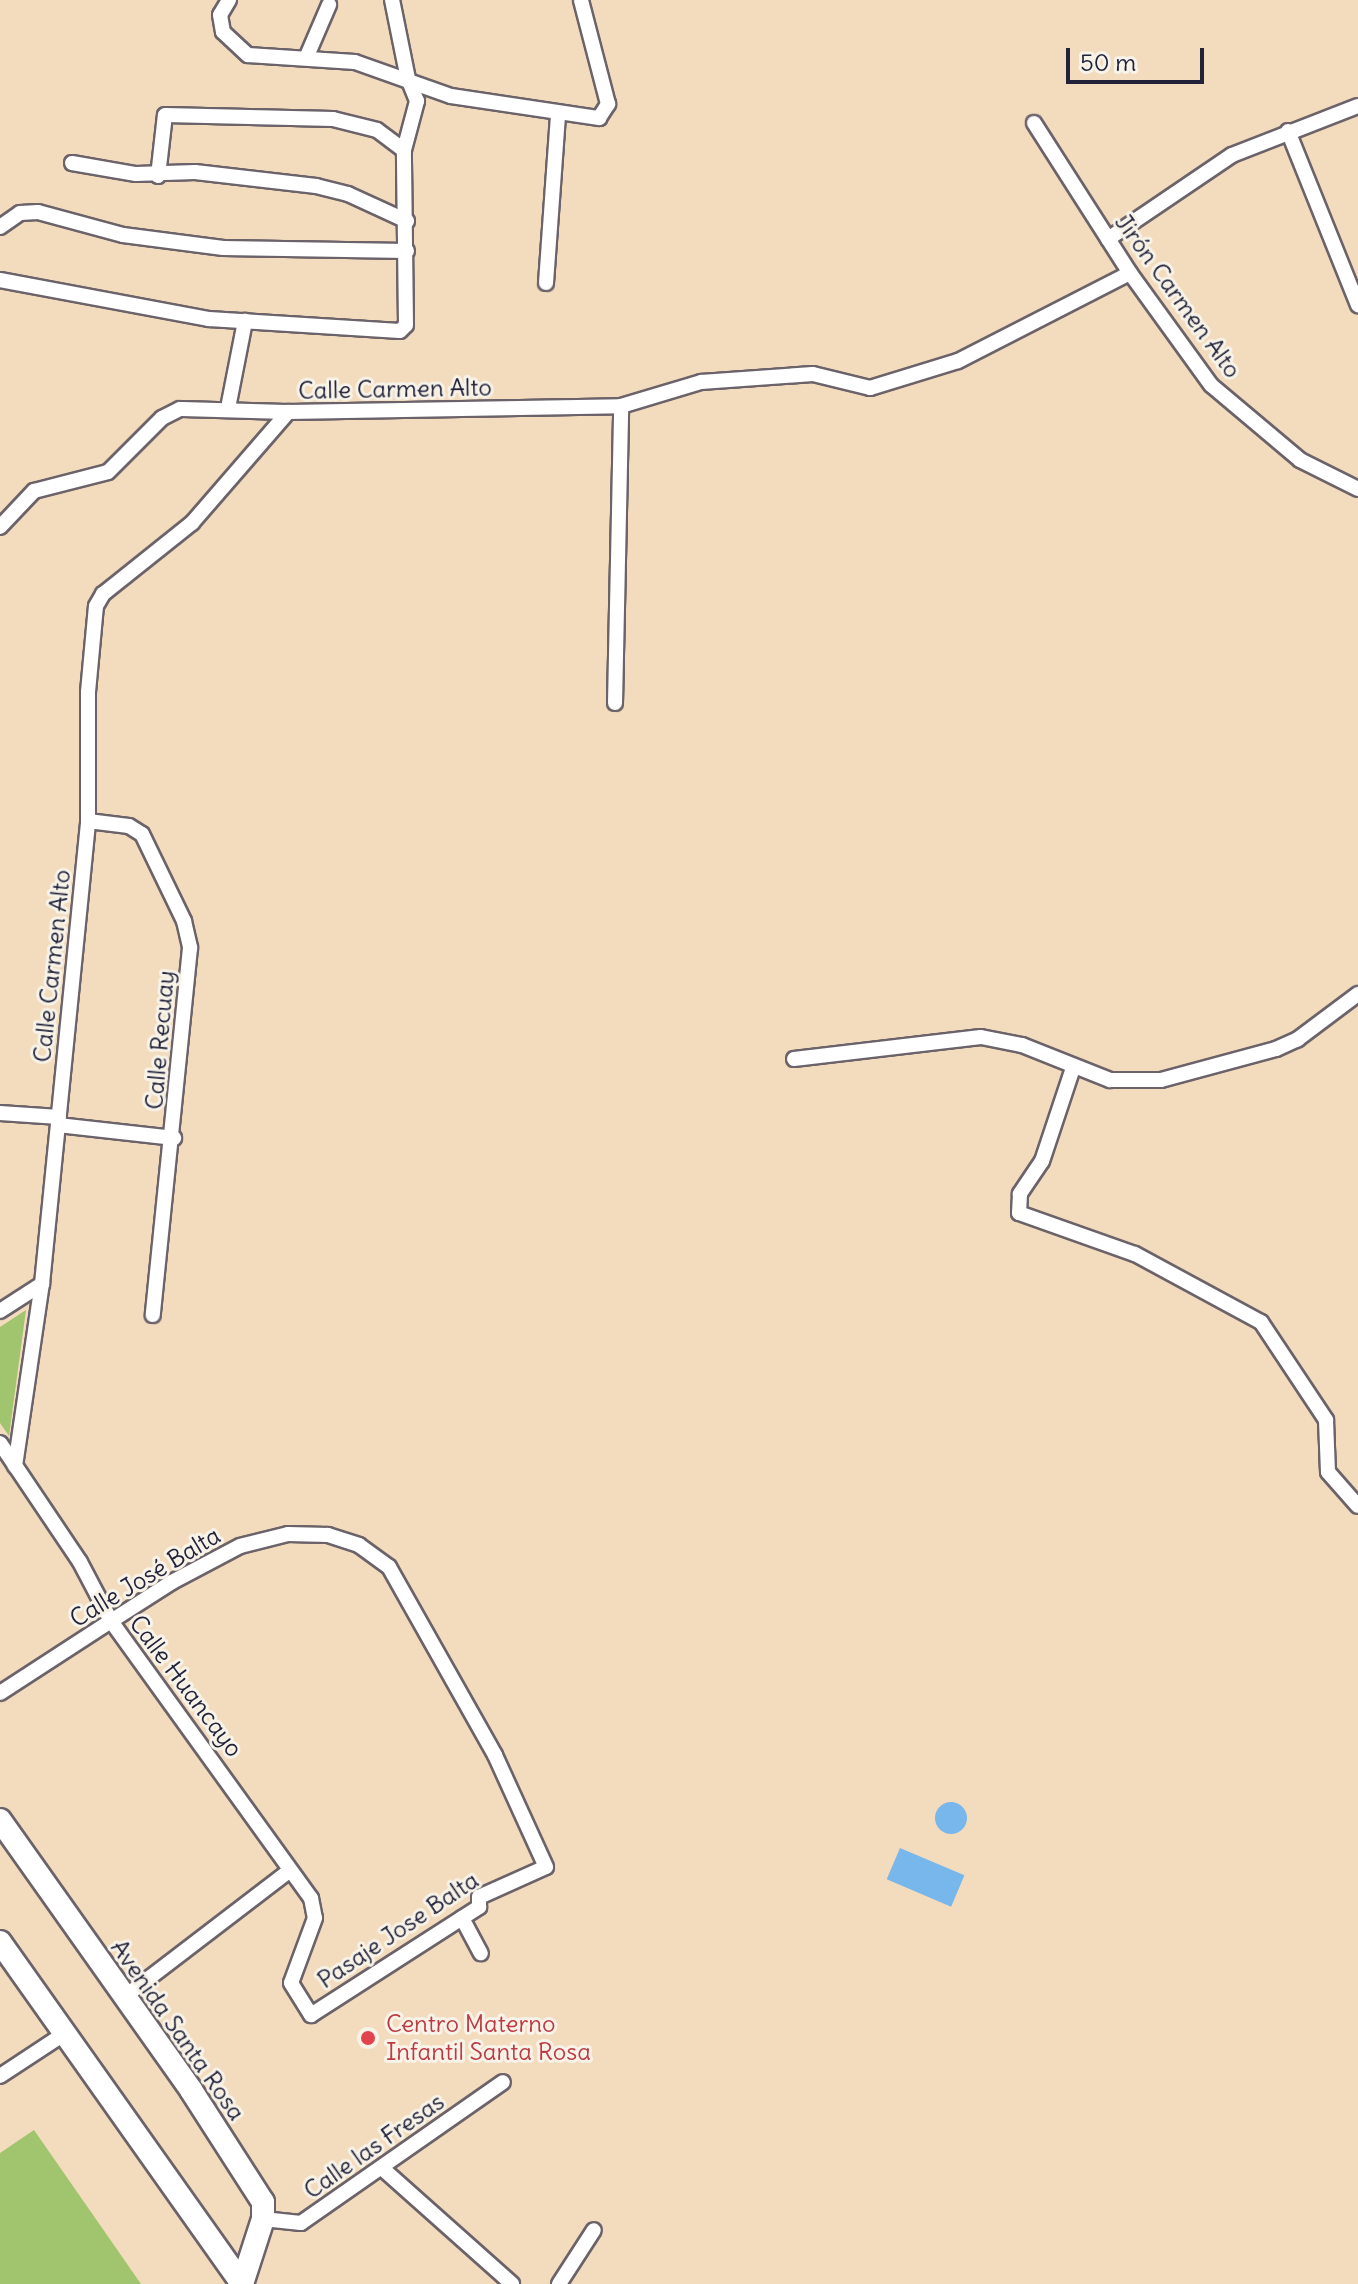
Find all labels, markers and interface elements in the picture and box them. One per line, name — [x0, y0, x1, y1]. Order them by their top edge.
scale bar — [1070, 32, 1208, 82]
text: 50 m — [1080, 47, 1136, 77]
street label: Jirón Carmen Alto — [1109, 208, 1247, 384]
street label: Calle Carmen Alto — [298, 373, 492, 405]
street label: Calle Carmen Alto — [28, 868, 76, 1064]
street label: Calle Recuay — [140, 969, 180, 1111]
street label: Calle José Balta — [65, 1521, 225, 1633]
street label: Calle Huancayo — [123, 1609, 249, 1763]
street label: Pasaje Jose Balta — [312, 1866, 484, 1994]
street label: Avenida Santa Rosa — [105, 1934, 251, 2126]
place label: Centro Materno Infantil Santa Rosa — [386, 2010, 591, 2066]
marker: Centro Materno Infantil Santa Rosa — [357, 2027, 379, 2049]
street label: Calle las Fresas — [298, 2087, 450, 2205]

